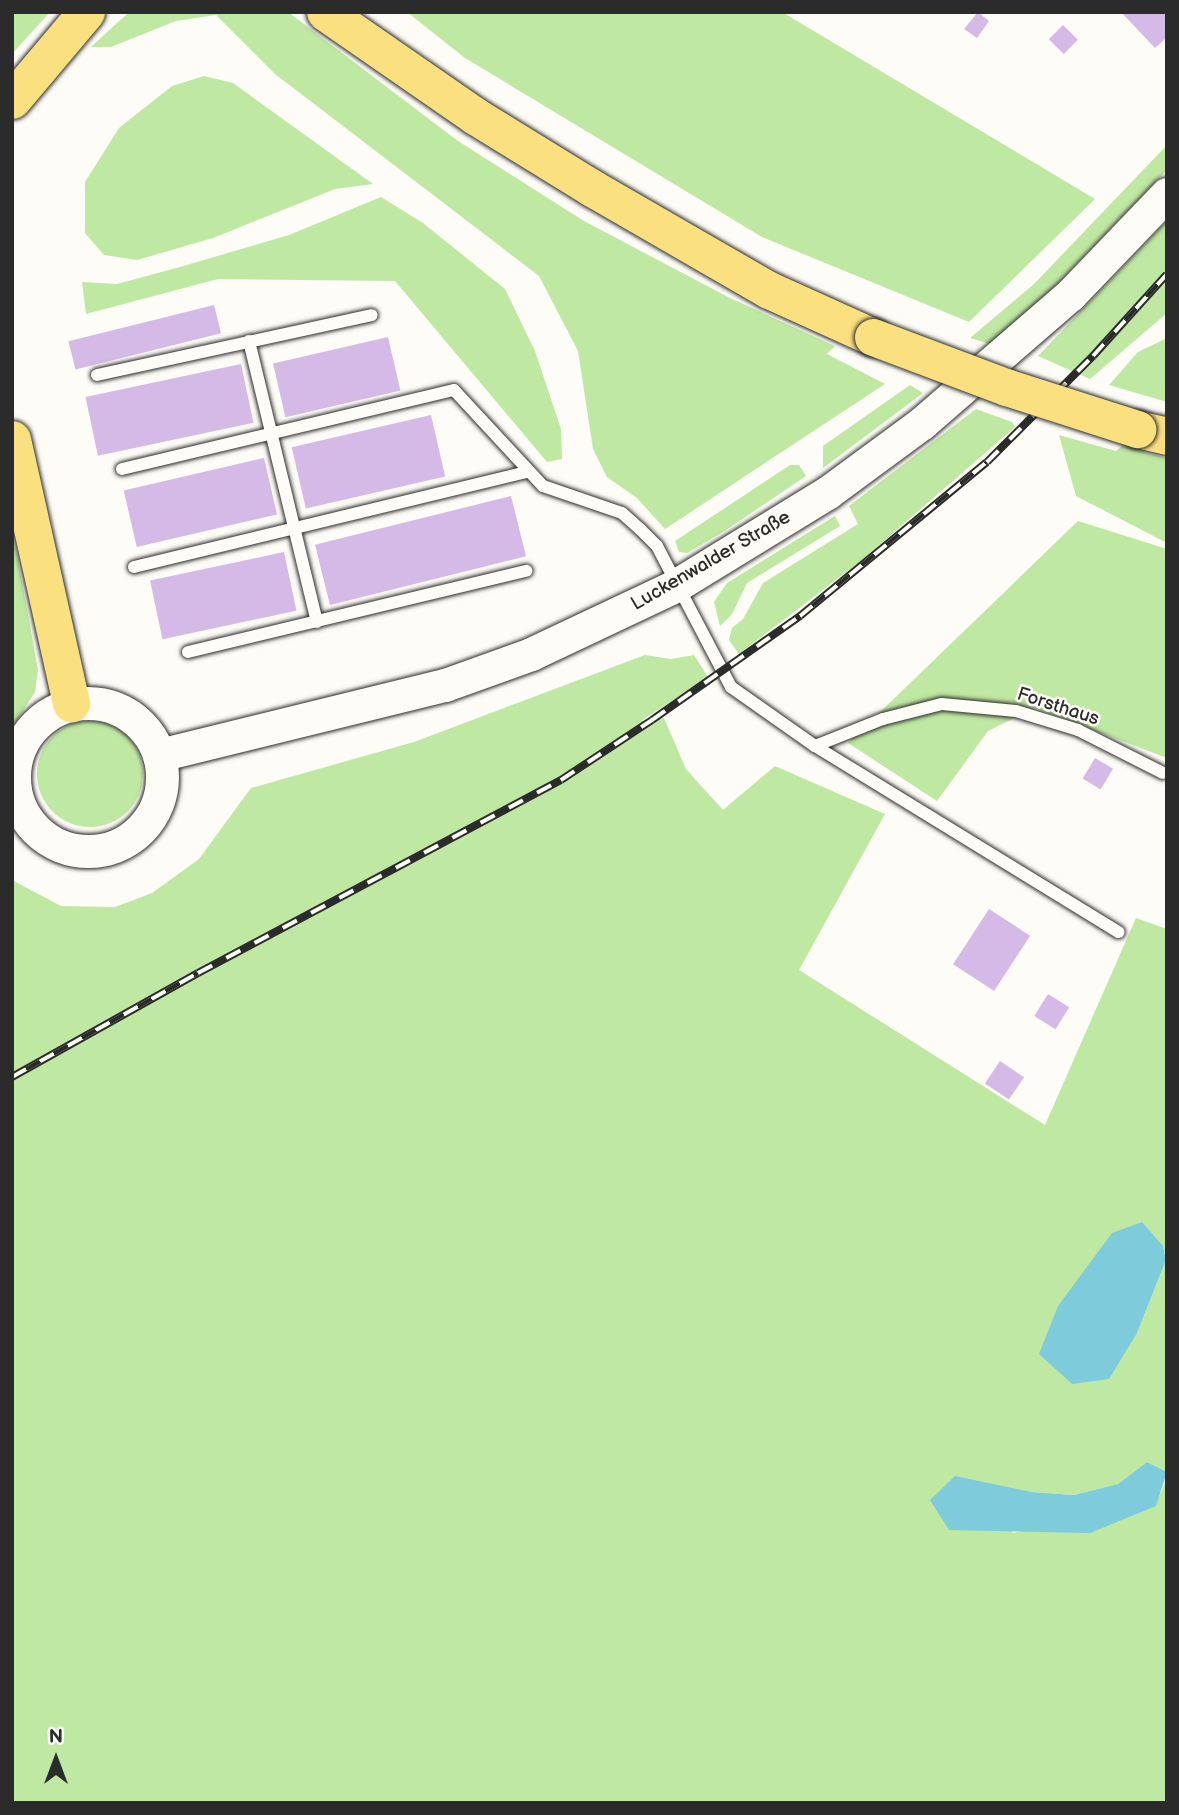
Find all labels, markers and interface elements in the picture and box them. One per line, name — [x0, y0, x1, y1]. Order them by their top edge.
street label: Luckenwalder Straße — [627, 506, 795, 616]
street label: Forsthaus — [1014, 683, 1102, 731]
north arrow — [21, 1724, 91, 1794]
text: N — [49, 1726, 63, 1749]

